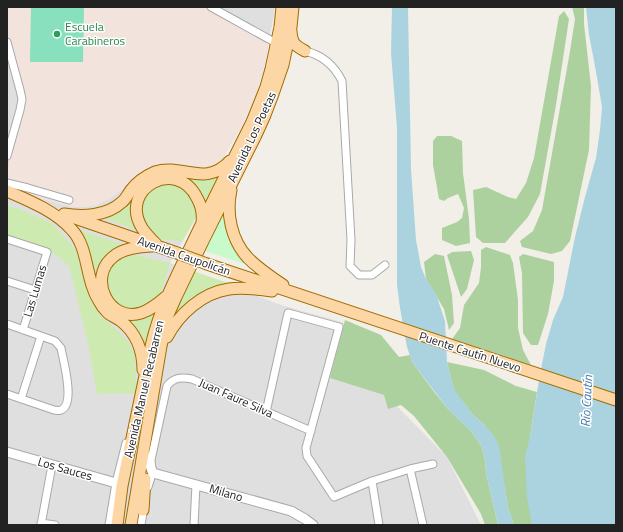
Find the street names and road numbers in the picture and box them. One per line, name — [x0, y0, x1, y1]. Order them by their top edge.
street label: Avenida Los Poetas — [222, 88, 281, 185]
street label: Avenida Caupolicán — [135, 231, 233, 280]
street label: Las Lumas — [18, 262, 52, 319]
street label: Avenida Manuel Recabarren — [118, 318, 169, 460]
street label: Puente Cautín Nuevo — [417, 326, 524, 377]
street label: Juan Faure Silva — [196, 373, 276, 422]
street label: Los Sauces — [36, 452, 95, 485]
street label: Milano — [207, 479, 245, 506]

